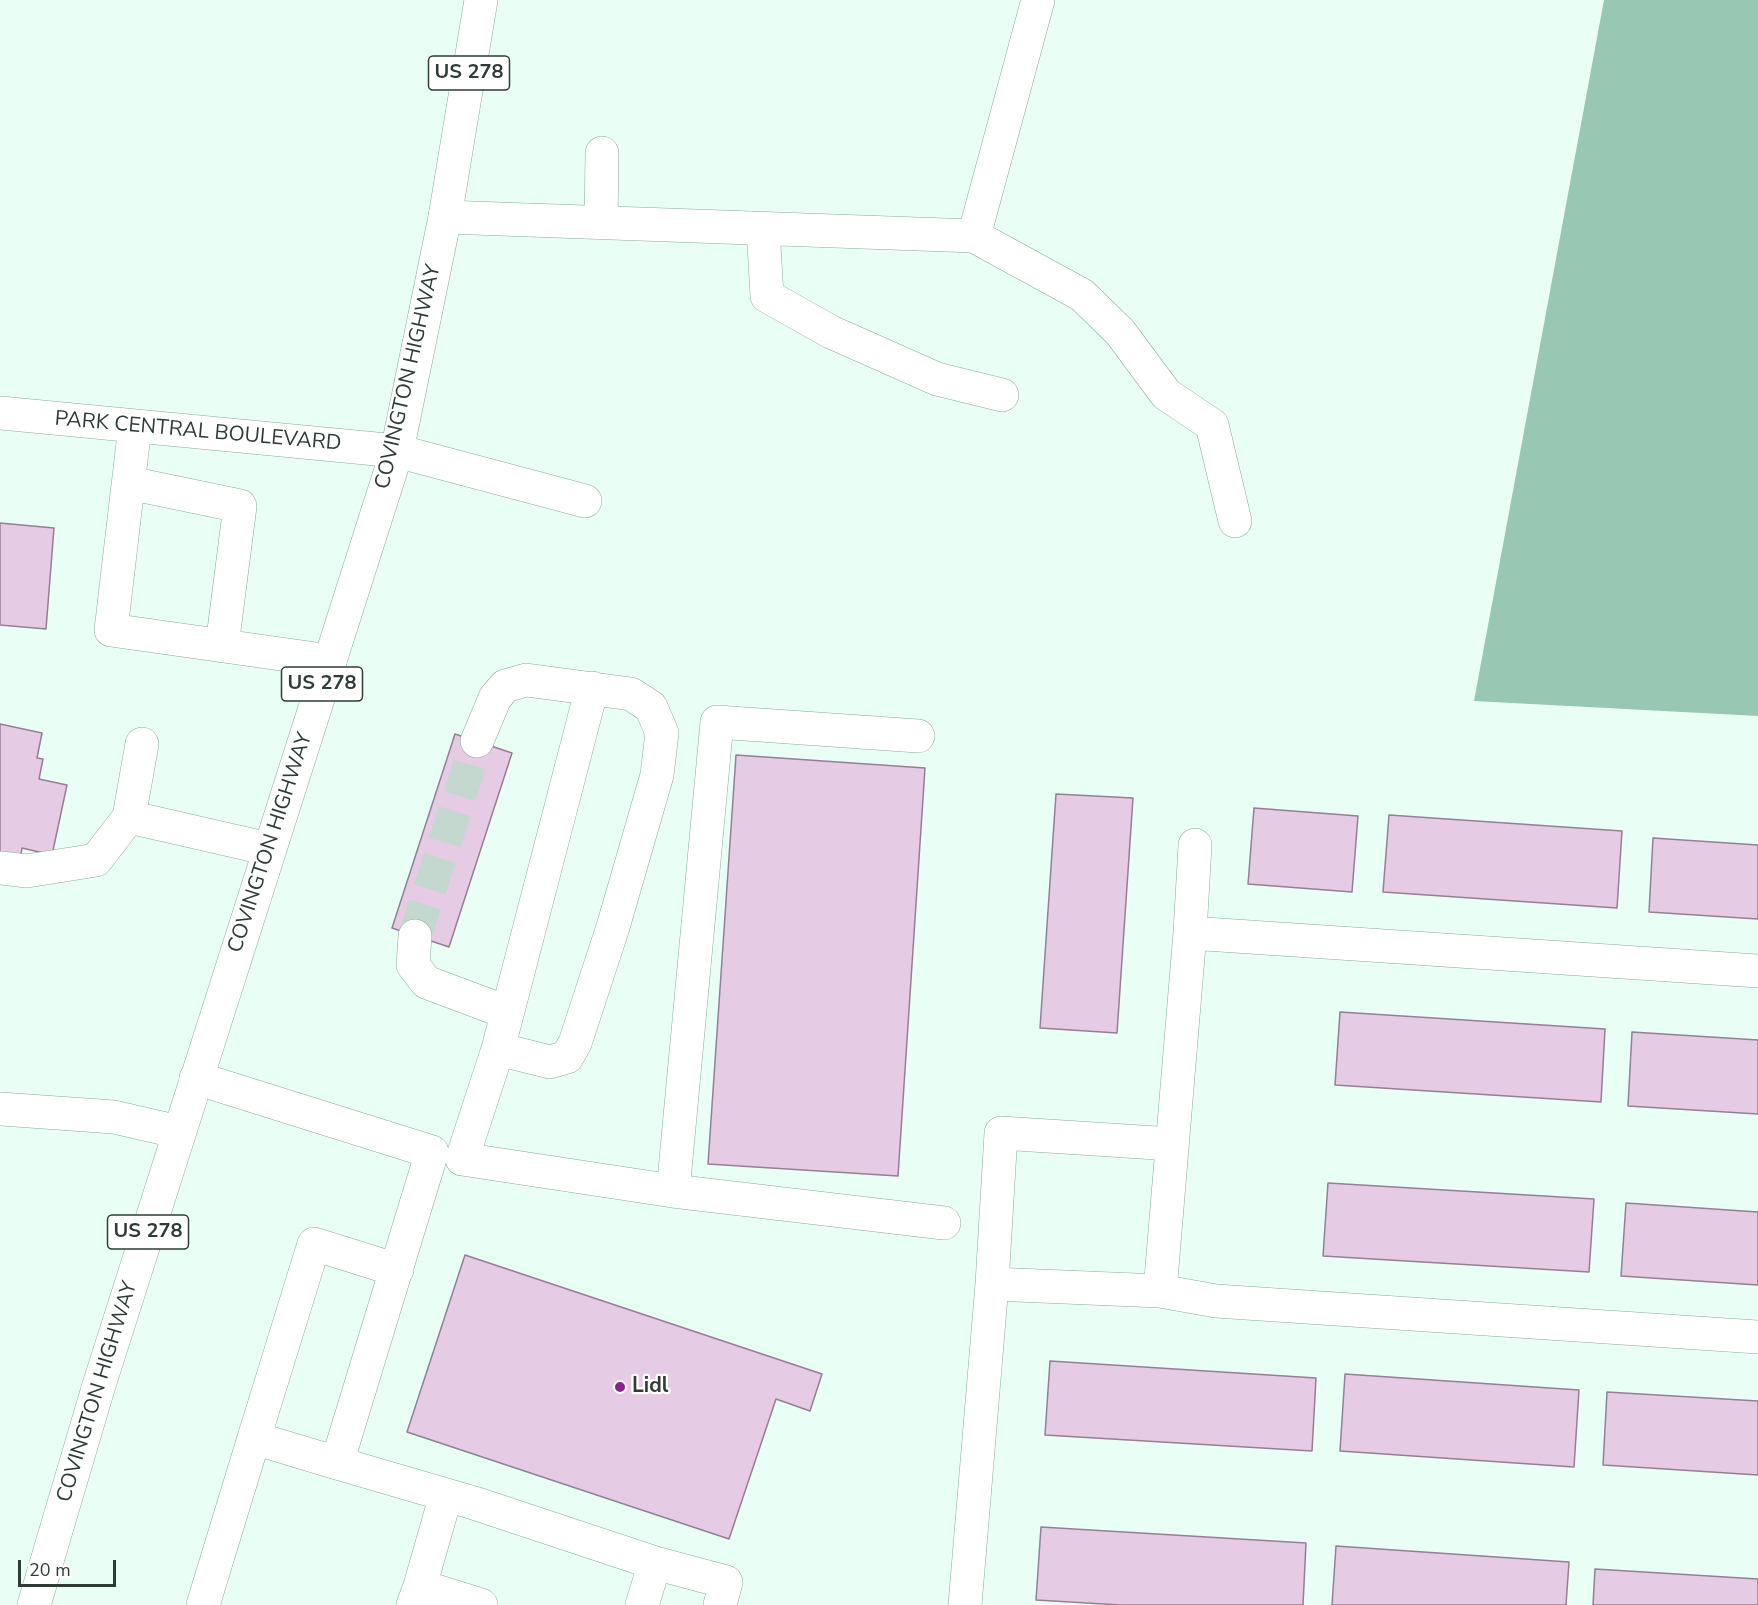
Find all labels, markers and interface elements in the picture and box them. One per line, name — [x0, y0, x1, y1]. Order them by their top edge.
road number: US 278 — [428, 56, 510, 90]
street label: COVINGTON HIGHWAY — [371, 262, 447, 492]
street label: PARK CENTRAL BOULEVARD — [54, 407, 342, 457]
road number: US 278 — [282, 667, 362, 701]
street label: COVINGTON HIGHWAY — [224, 730, 318, 956]
road number: US 278 — [108, 1215, 188, 1249]
street label: COVINGTON HIGHWAY — [52, 1279, 144, 1505]
place label: Lidl — [632, 1374, 668, 1400]
marker: Lidl — [613, 1380, 627, 1394]
scale bar — [21, 1548, 118, 1586]
text: 20 m — [29, 1558, 71, 1582]

